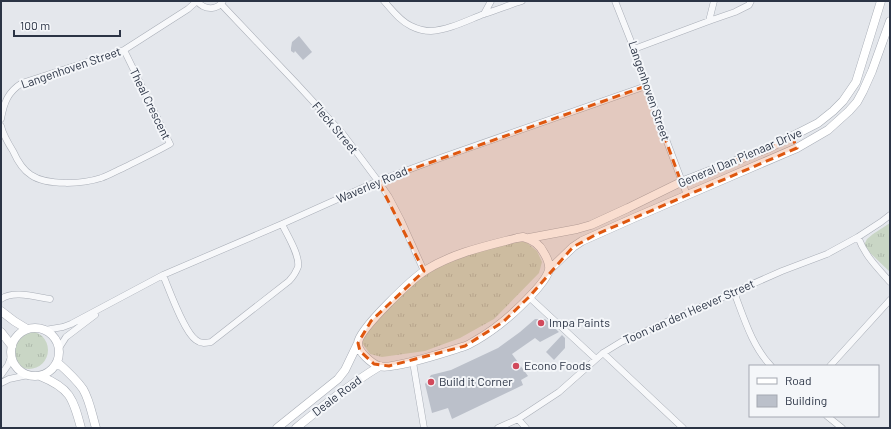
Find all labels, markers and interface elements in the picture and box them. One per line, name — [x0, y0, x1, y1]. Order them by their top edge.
scale bar — [14, 12, 120, 38]
text: 100 m — [20, 18, 50, 32]
street label: Langenhoven Street — [626, 39, 674, 143]
street label: Langenhoven Street — [19, 43, 123, 91]
street label: Theal Crescent — [128, 65, 174, 142]
street label: Fleck Street — [310, 99, 362, 156]
street label: General Dan Pienaar Drive — [676, 125, 804, 190]
street label: Waverley Road — [334, 163, 409, 205]
street label: Toon van den Heever Street — [621, 276, 756, 346]
place label: Impa Paints — [549, 315, 610, 329]
marker: Impa Paints — [536, 318, 546, 328]
place label: Econo Foods — [524, 358, 591, 372]
marker: Econo Foods — [511, 361, 521, 371]
legend — [749, 365, 879, 417]
street label: Deale Road — [309, 372, 364, 418]
text: Road — [785, 373, 812, 387]
place label: Build it Corner — [439, 374, 513, 388]
marker: Build it Corner — [426, 377, 436, 387]
text: Building — [785, 393, 827, 407]

